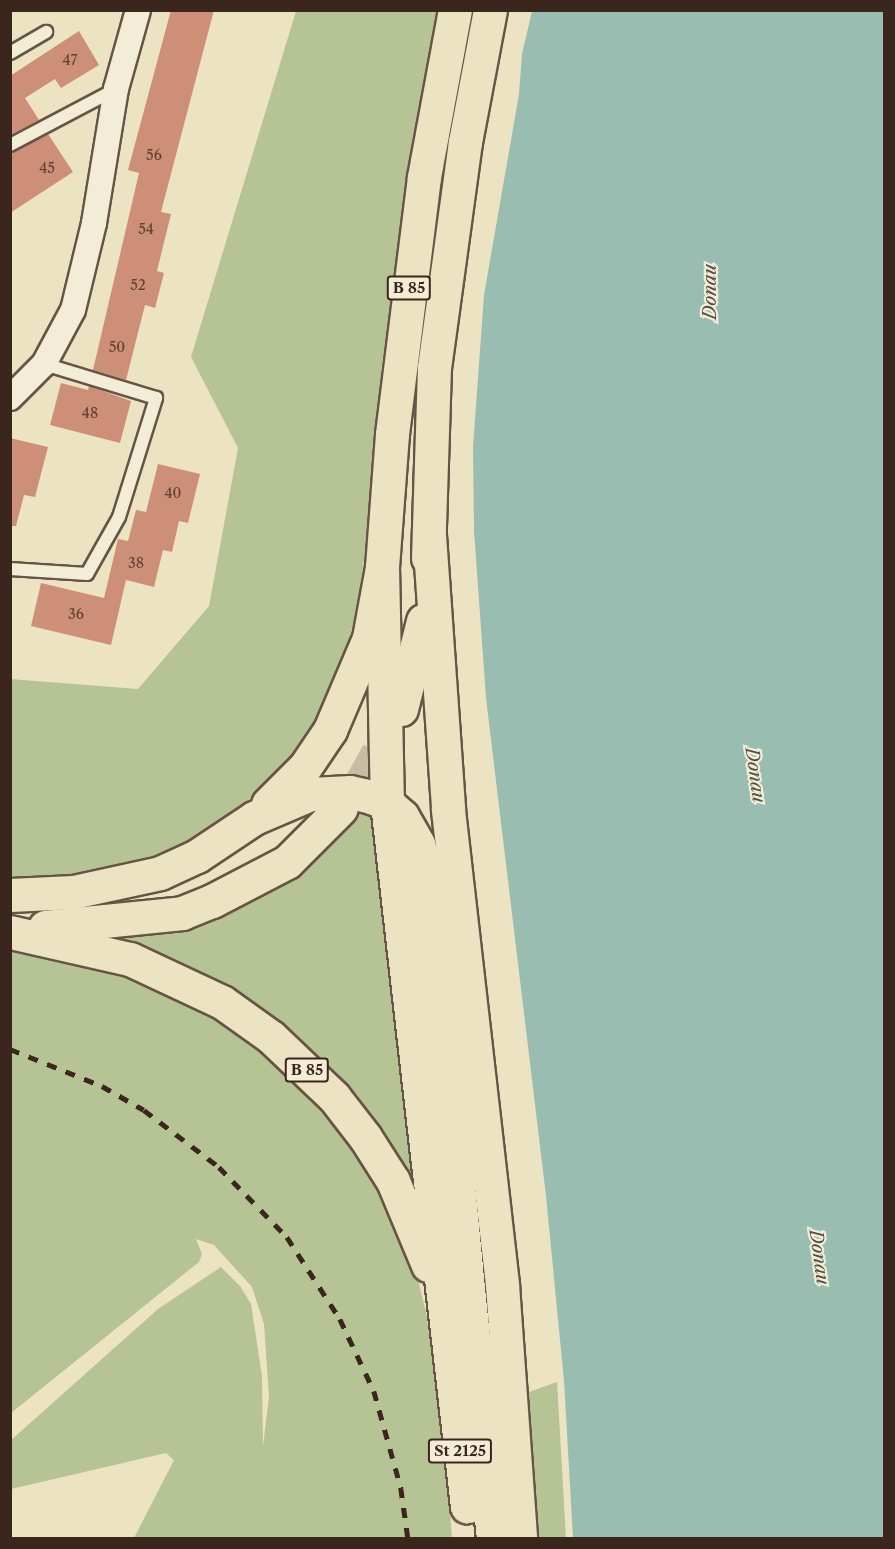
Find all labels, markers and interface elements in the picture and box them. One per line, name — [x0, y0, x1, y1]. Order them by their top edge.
house number: 47 — [63, 52, 77, 68]
house number: 56 — [146, 147, 162, 163]
house number: 45 — [39, 160, 55, 176]
house number: 54 — [138, 221, 154, 237]
water label: Donau — [699, 264, 721, 320]
road number: B 85 — [386, 276, 432, 300]
house number: 52 — [130, 277, 146, 293]
house number: 50 — [109, 339, 125, 355]
house number: 48 — [82, 405, 98, 421]
house number: 40 — [165, 485, 181, 501]
house number: 38 — [128, 555, 144, 571]
house number: 36 — [68, 606, 84, 622]
water label: Donau — [740, 746, 770, 804]
road number: B 85 — [284, 1058, 330, 1082]
water label: Donau — [804, 1228, 834, 1286]
road number: St 2125 — [427, 1439, 493, 1463]

